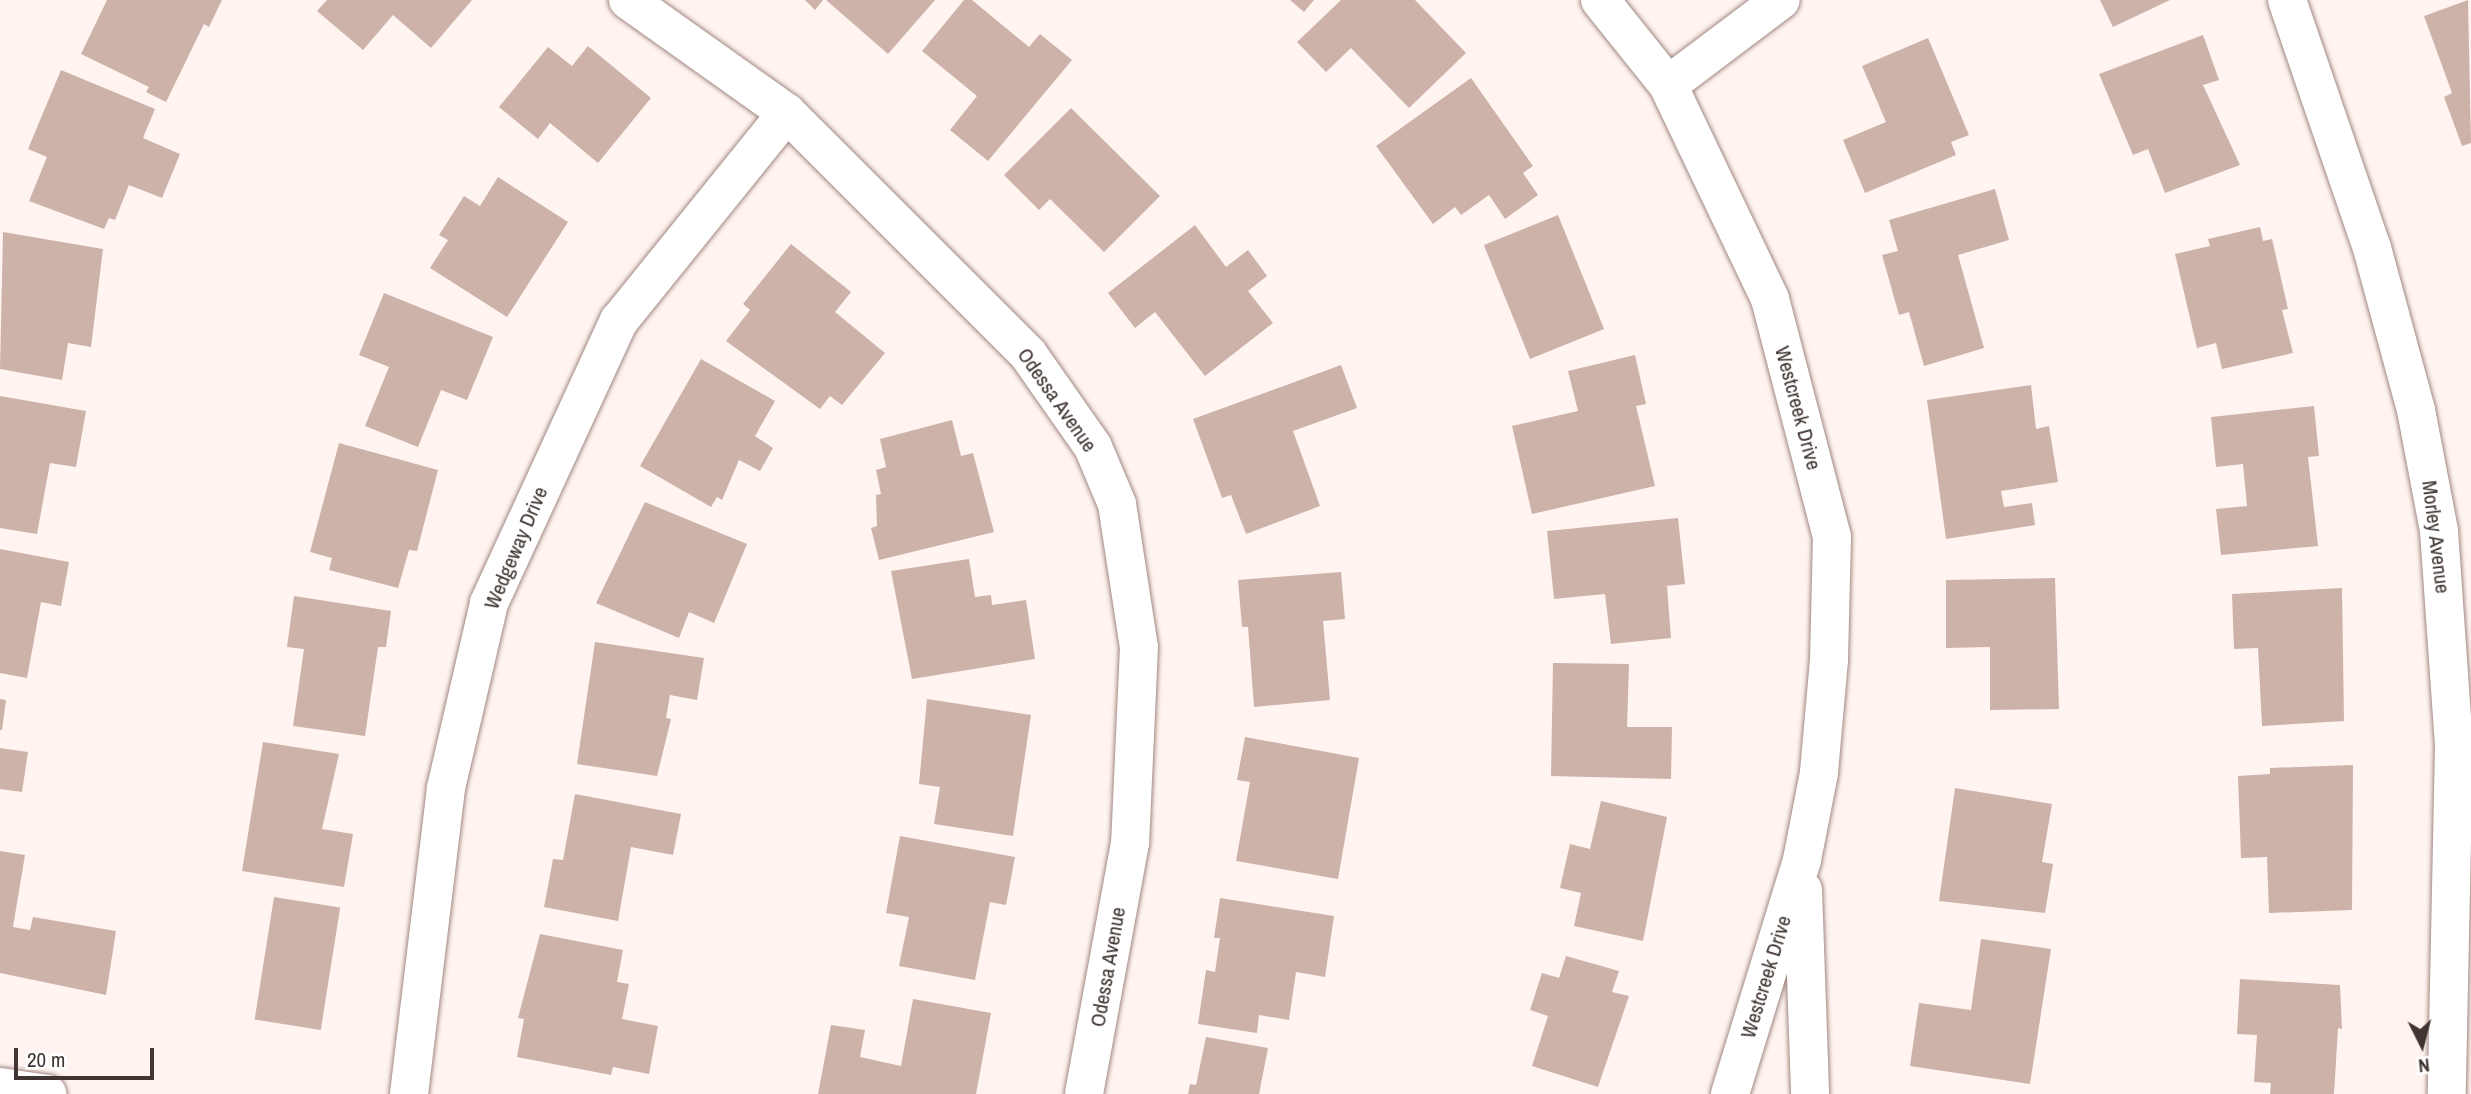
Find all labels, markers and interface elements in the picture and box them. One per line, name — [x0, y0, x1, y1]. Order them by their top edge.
street label: Odessa Avenue — [1012, 343, 1102, 457]
street label: Westcreek Drive — [1769, 343, 1827, 473]
street label: Morley Avenue — [2417, 479, 2455, 595]
street label: Wedgeway Drive — [479, 483, 553, 613]
street label: Odessa Avenue — [1085, 905, 1131, 1029]
street label: Westcreek Drive — [1735, 913, 1797, 1041]
north arrow — [2387, 1010, 2457, 1080]
scale bar — [18, 1034, 158, 1078]
text: 20 m — [27, 1045, 65, 1074]
text: N — [2417, 1052, 2431, 1079]

